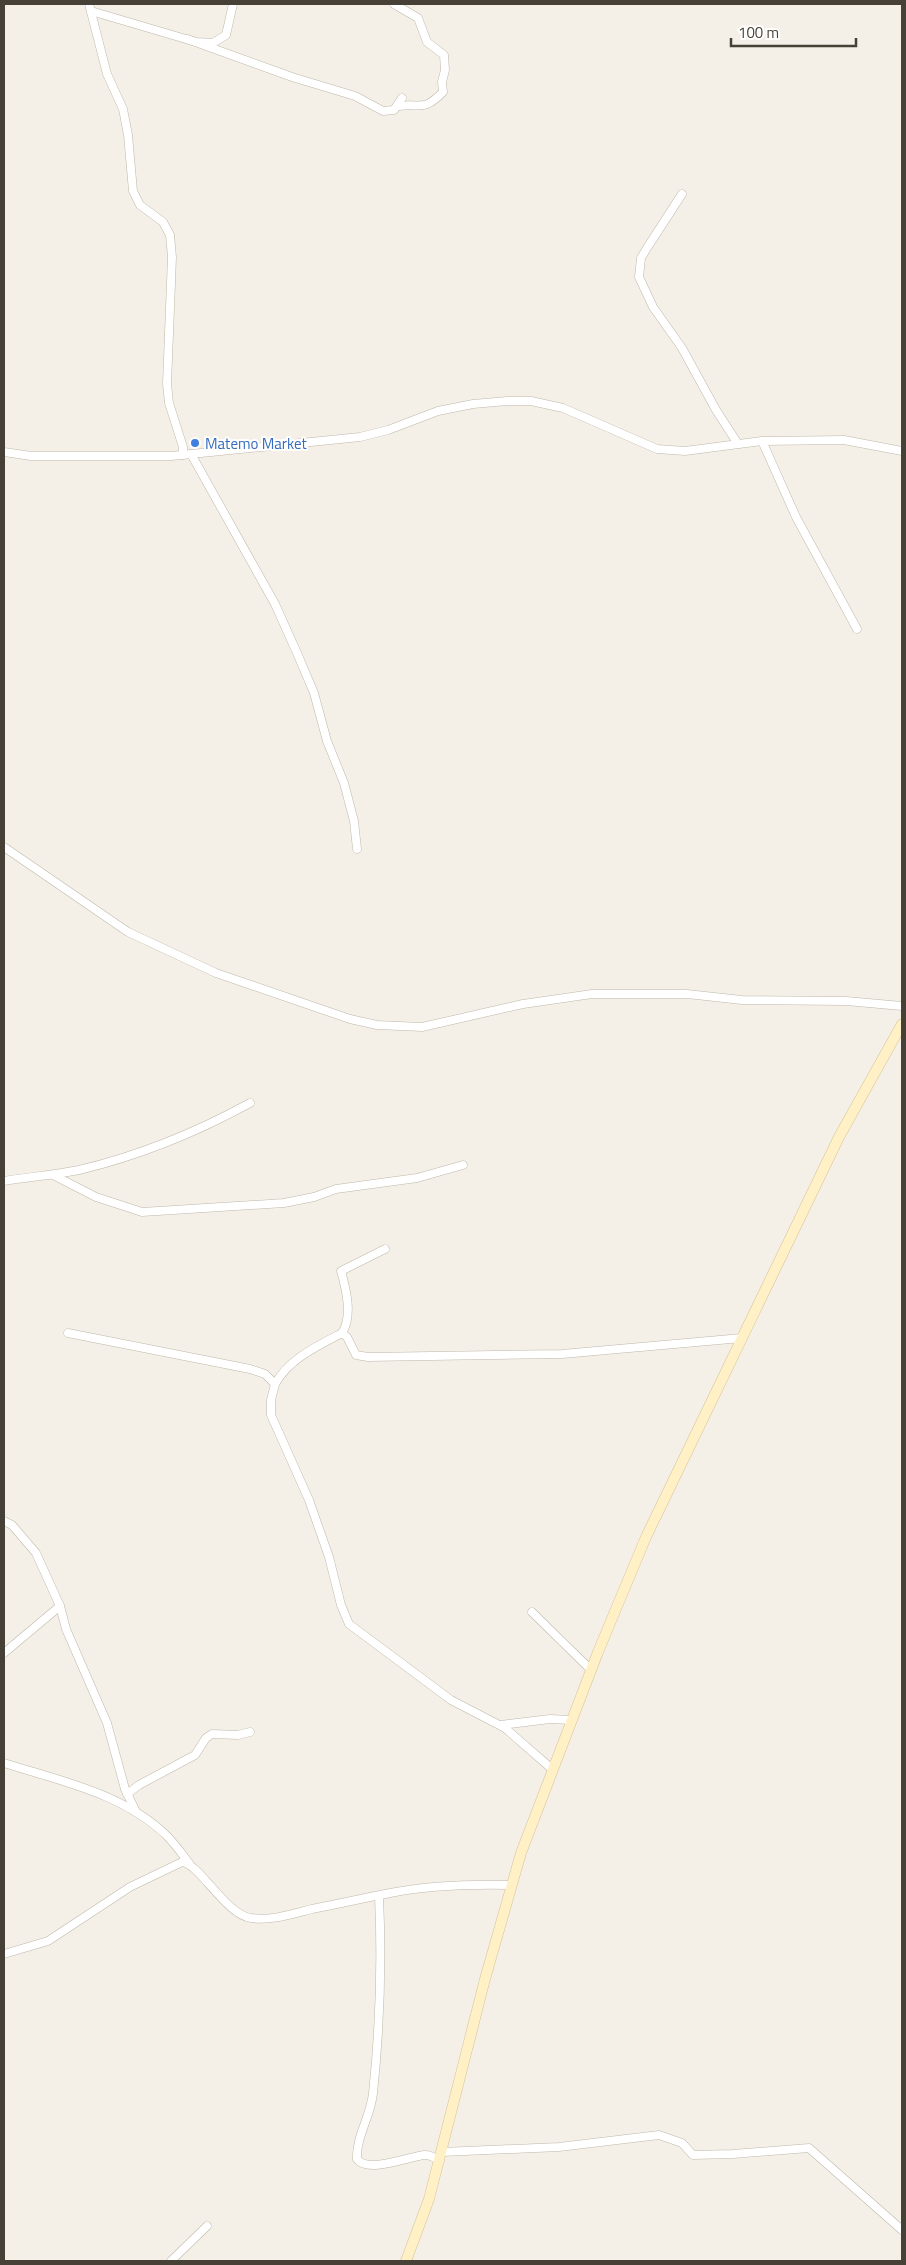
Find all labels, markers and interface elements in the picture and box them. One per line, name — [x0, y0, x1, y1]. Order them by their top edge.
scale bar — [731, 15, 856, 47]
text: 100 m — [738, 21, 779, 44]
place label: Matemo Market — [205, 432, 308, 455]
marker: Matemo Market — [189, 437, 201, 449]

